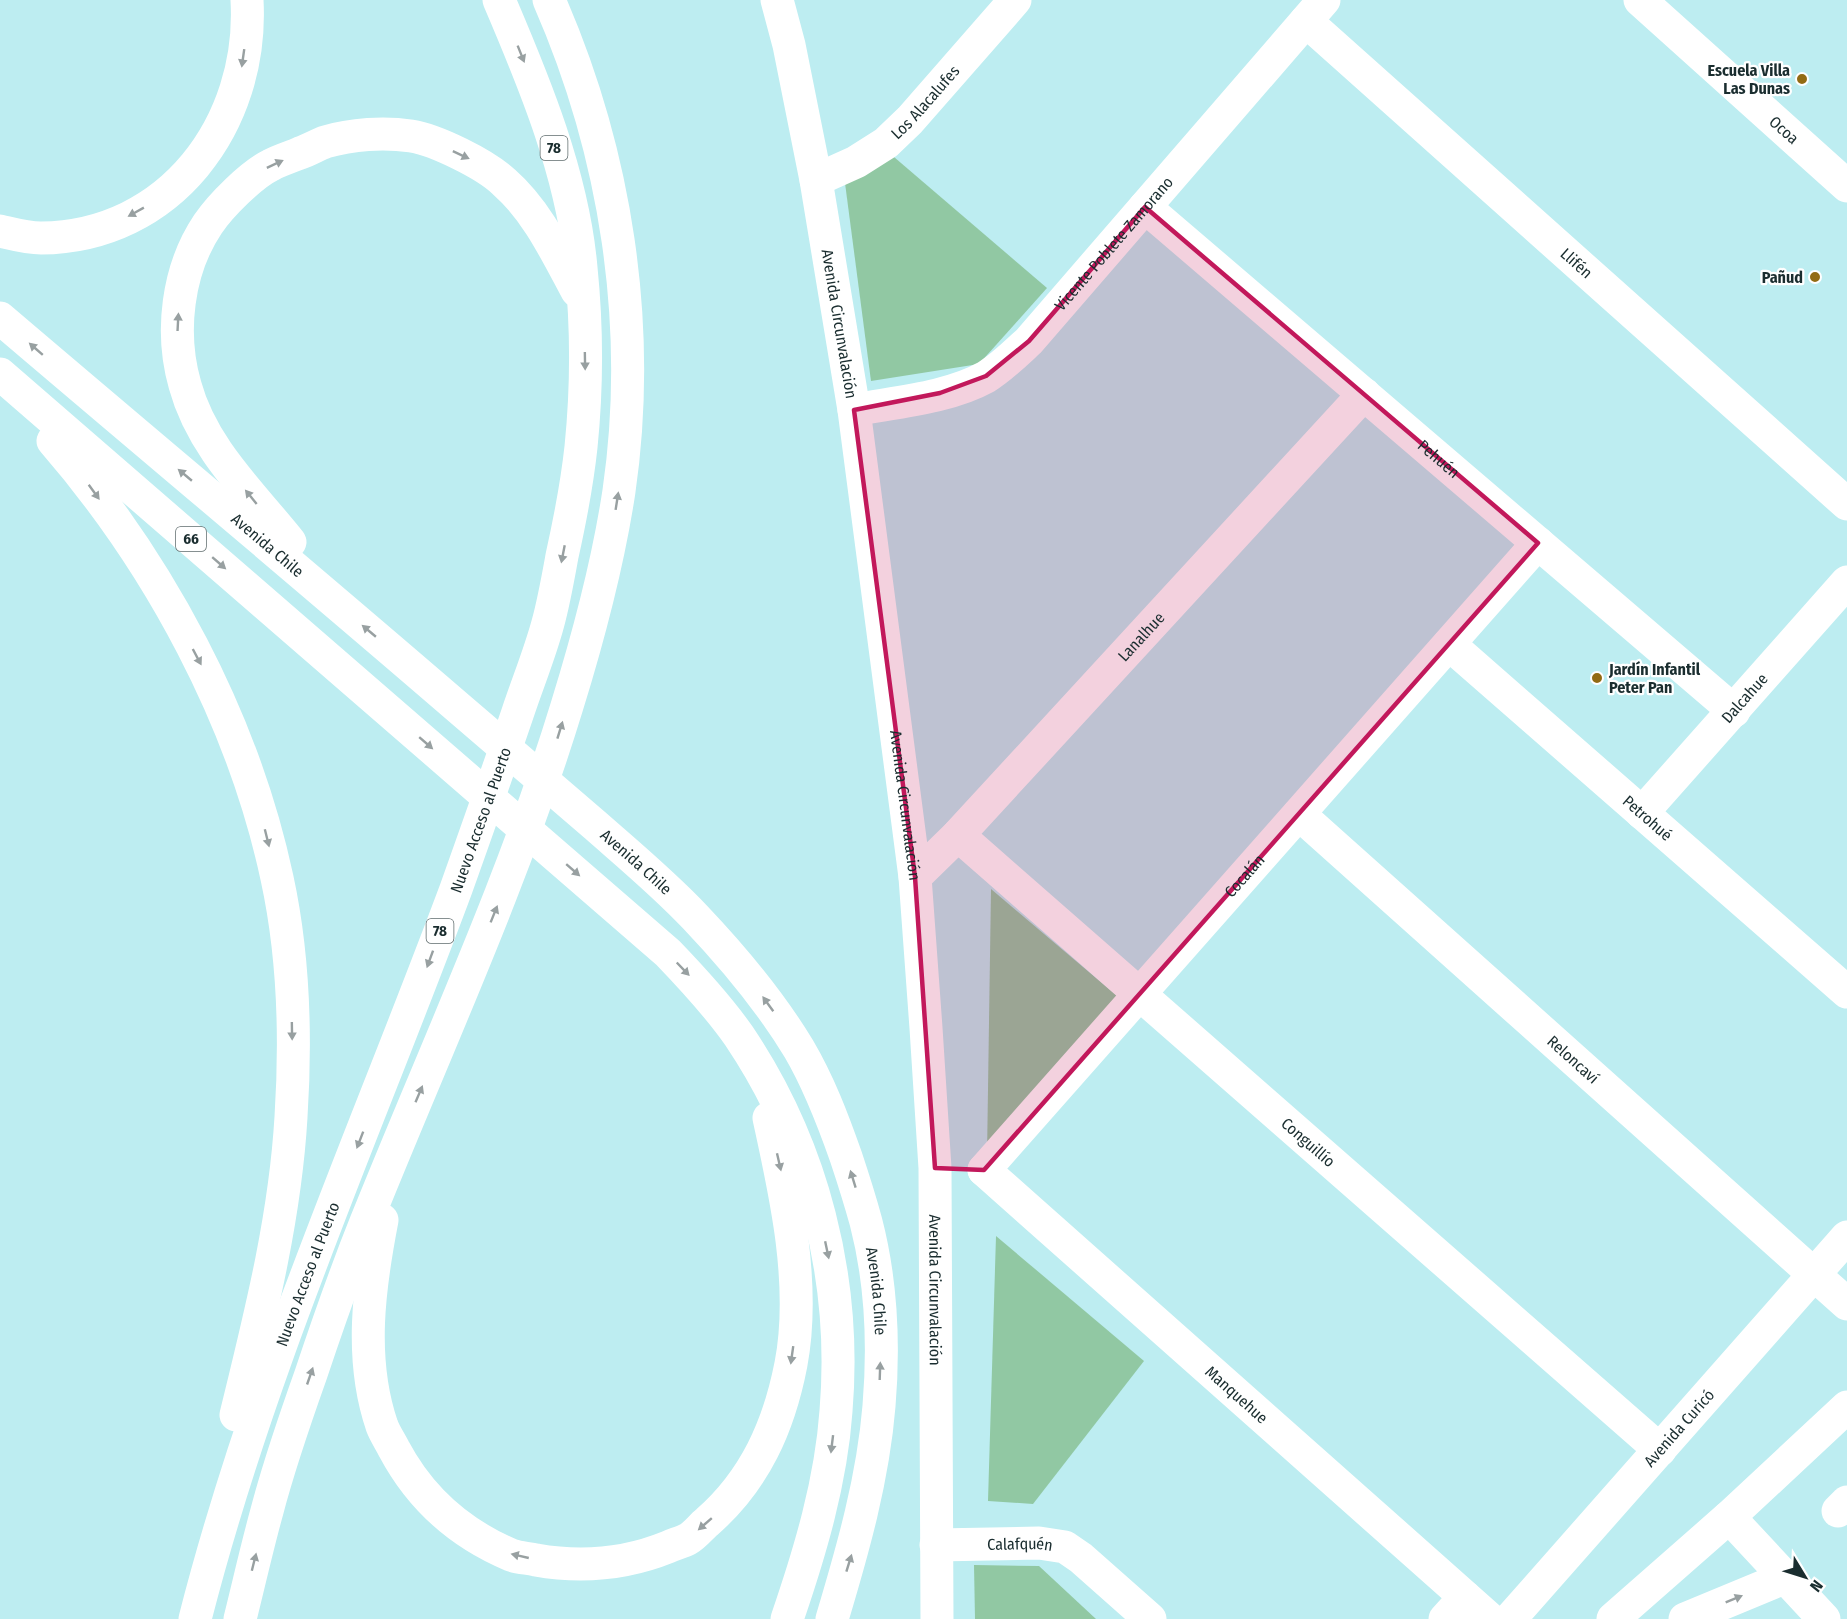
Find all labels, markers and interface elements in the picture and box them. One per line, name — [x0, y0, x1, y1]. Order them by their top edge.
one-way arrow — [517, 45, 526, 63]
one-way arrow — [239, 49, 248, 68]
street label: Los Alacalufes — [887, 61, 964, 143]
place label: Escuela Villa Las Dunas — [1708, 61, 1790, 98]
marker: Escuela Villa Las Dunas — [1795, 72, 1809, 86]
street label: Ocoa — [1765, 112, 1803, 148]
road number: 78 — [540, 136, 568, 160]
one-way arrow — [453, 150, 470, 159]
one-way arrow — [266, 159, 284, 169]
street label: Vicente Poblete Zamorano — [1051, 173, 1177, 315]
one-way arrow — [128, 207, 145, 217]
street label: Llifén — [1557, 244, 1596, 282]
street label: Avenida Circunvalación — [818, 248, 861, 400]
place label: Pañud — [1762, 268, 1803, 287]
marker: Pañud — [1808, 270, 1822, 284]
one-way arrow — [173, 313, 183, 332]
one-way arrow — [28, 342, 44, 355]
one-way arrow — [580, 352, 590, 371]
street label: Pehuén — [1414, 436, 1463, 482]
one-way arrow — [177, 468, 193, 481]
one-way arrow — [88, 483, 100, 499]
one-way arrow — [245, 490, 258, 505]
one-way arrow — [613, 491, 622, 510]
street label: Avenida Chile — [228, 509, 307, 581]
road number: 66 — [176, 527, 206, 551]
one-way arrow — [557, 545, 567, 564]
one-way arrow — [211, 556, 226, 569]
street label: Lanalhue — [1114, 608, 1169, 665]
one-way arrow — [362, 625, 377, 638]
one-way arrow — [192, 649, 202, 666]
place label: Jardín Infantil Peter Pan — [1608, 660, 1701, 697]
street label: Dalcahue — [1717, 669, 1772, 727]
marker: Jardín Infantil Peter Pan — [1590, 671, 1604, 685]
one-way arrow — [556, 721, 565, 739]
street label: Avenida Circunvalación — [886, 729, 924, 882]
one-way arrow — [418, 736, 433, 750]
street label: Nuevo Acceso al Puerto — [447, 745, 515, 895]
street label: Petrohué — [1619, 791, 1676, 845]
street label: Avenida Chile — [597, 825, 676, 899]
one-way arrow — [263, 829, 273, 847]
street label: Cocalán — [1221, 850, 1269, 901]
one-way arrow — [565, 863, 580, 876]
one-way arrow — [490, 905, 499, 923]
road number: 78 — [426, 919, 454, 943]
one-way arrow — [424, 950, 434, 968]
one-way arrow — [676, 961, 690, 976]
one-way arrow — [763, 997, 775, 1012]
one-way arrow — [287, 1022, 297, 1041]
street label: Reloncaví — [1543, 1032, 1603, 1088]
one-way arrow — [415, 1085, 424, 1103]
street label: Conguillío — [1277, 1114, 1339, 1171]
one-way arrow — [355, 1132, 365, 1150]
one-way arrow — [774, 1152, 784, 1171]
one-way arrow — [848, 1170, 857, 1188]
street label: Nuevo Acceso al Puerto — [272, 1199, 344, 1349]
street label: Avenida Circunvalación — [925, 1214, 945, 1366]
one-way arrow — [823, 1241, 832, 1260]
street label: Avenida Chile — [862, 1245, 890, 1336]
one-way arrow — [787, 1346, 796, 1365]
one-way arrow — [875, 1362, 885, 1381]
street label: Manquehue — [1201, 1362, 1272, 1428]
one-way arrow — [306, 1366, 316, 1384]
street label: Avenida Curicó — [1640, 1385, 1718, 1471]
one-way arrow — [828, 1435, 837, 1454]
one-way arrow — [698, 1517, 713, 1530]
street label: Calafquén — [987, 1534, 1054, 1555]
north arrow — [1775, 1547, 1835, 1607]
one-way arrow — [511, 1551, 529, 1561]
one-way arrow — [250, 1553, 260, 1571]
one-way arrow — [845, 1554, 854, 1572]
text: N — [1806, 1576, 1827, 1596]
one-way arrow — [1726, 1594, 1744, 1604]

